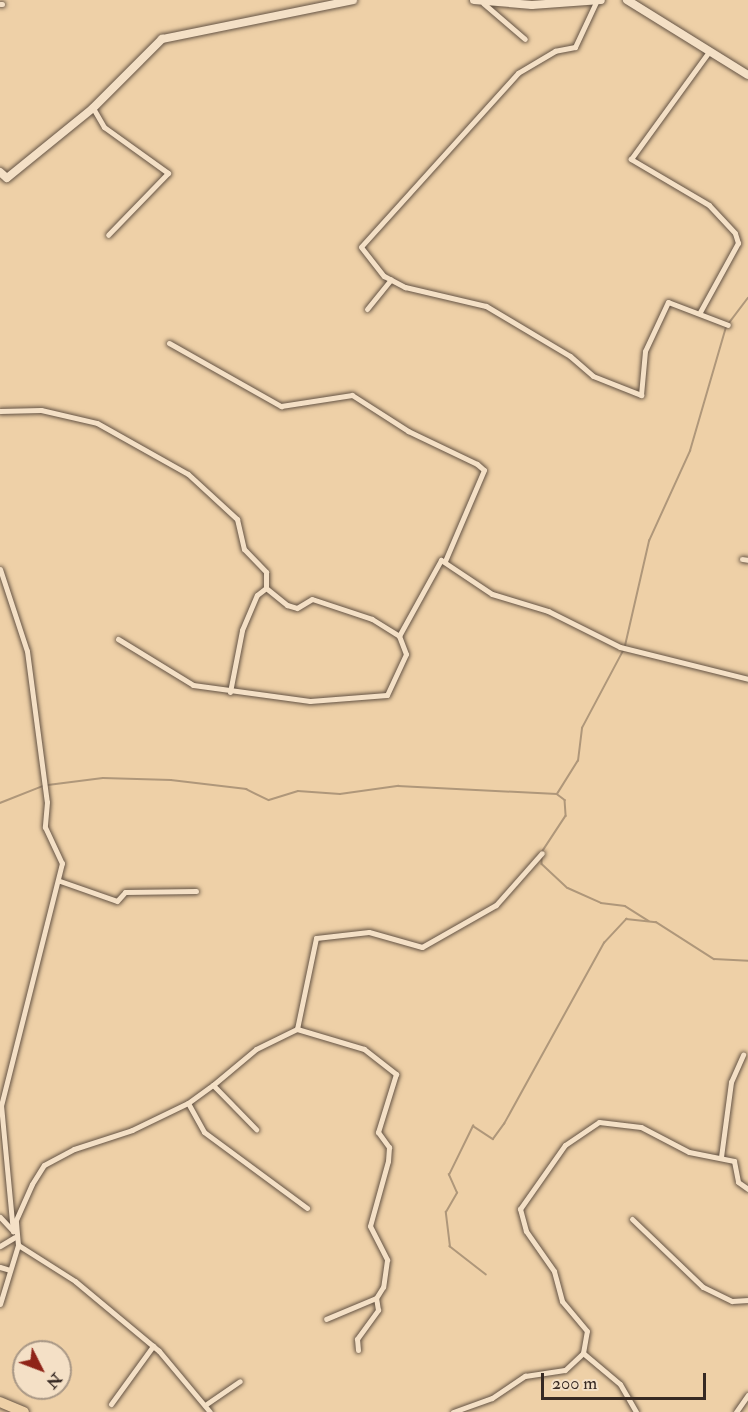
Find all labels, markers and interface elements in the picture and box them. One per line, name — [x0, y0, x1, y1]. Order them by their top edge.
north arrow — [12, 1340, 72, 1400]
scale bar — [544, 1361, 709, 1399]
text: N — [42, 1369, 66, 1393]
text: 200 m — [552, 1372, 597, 1395]

